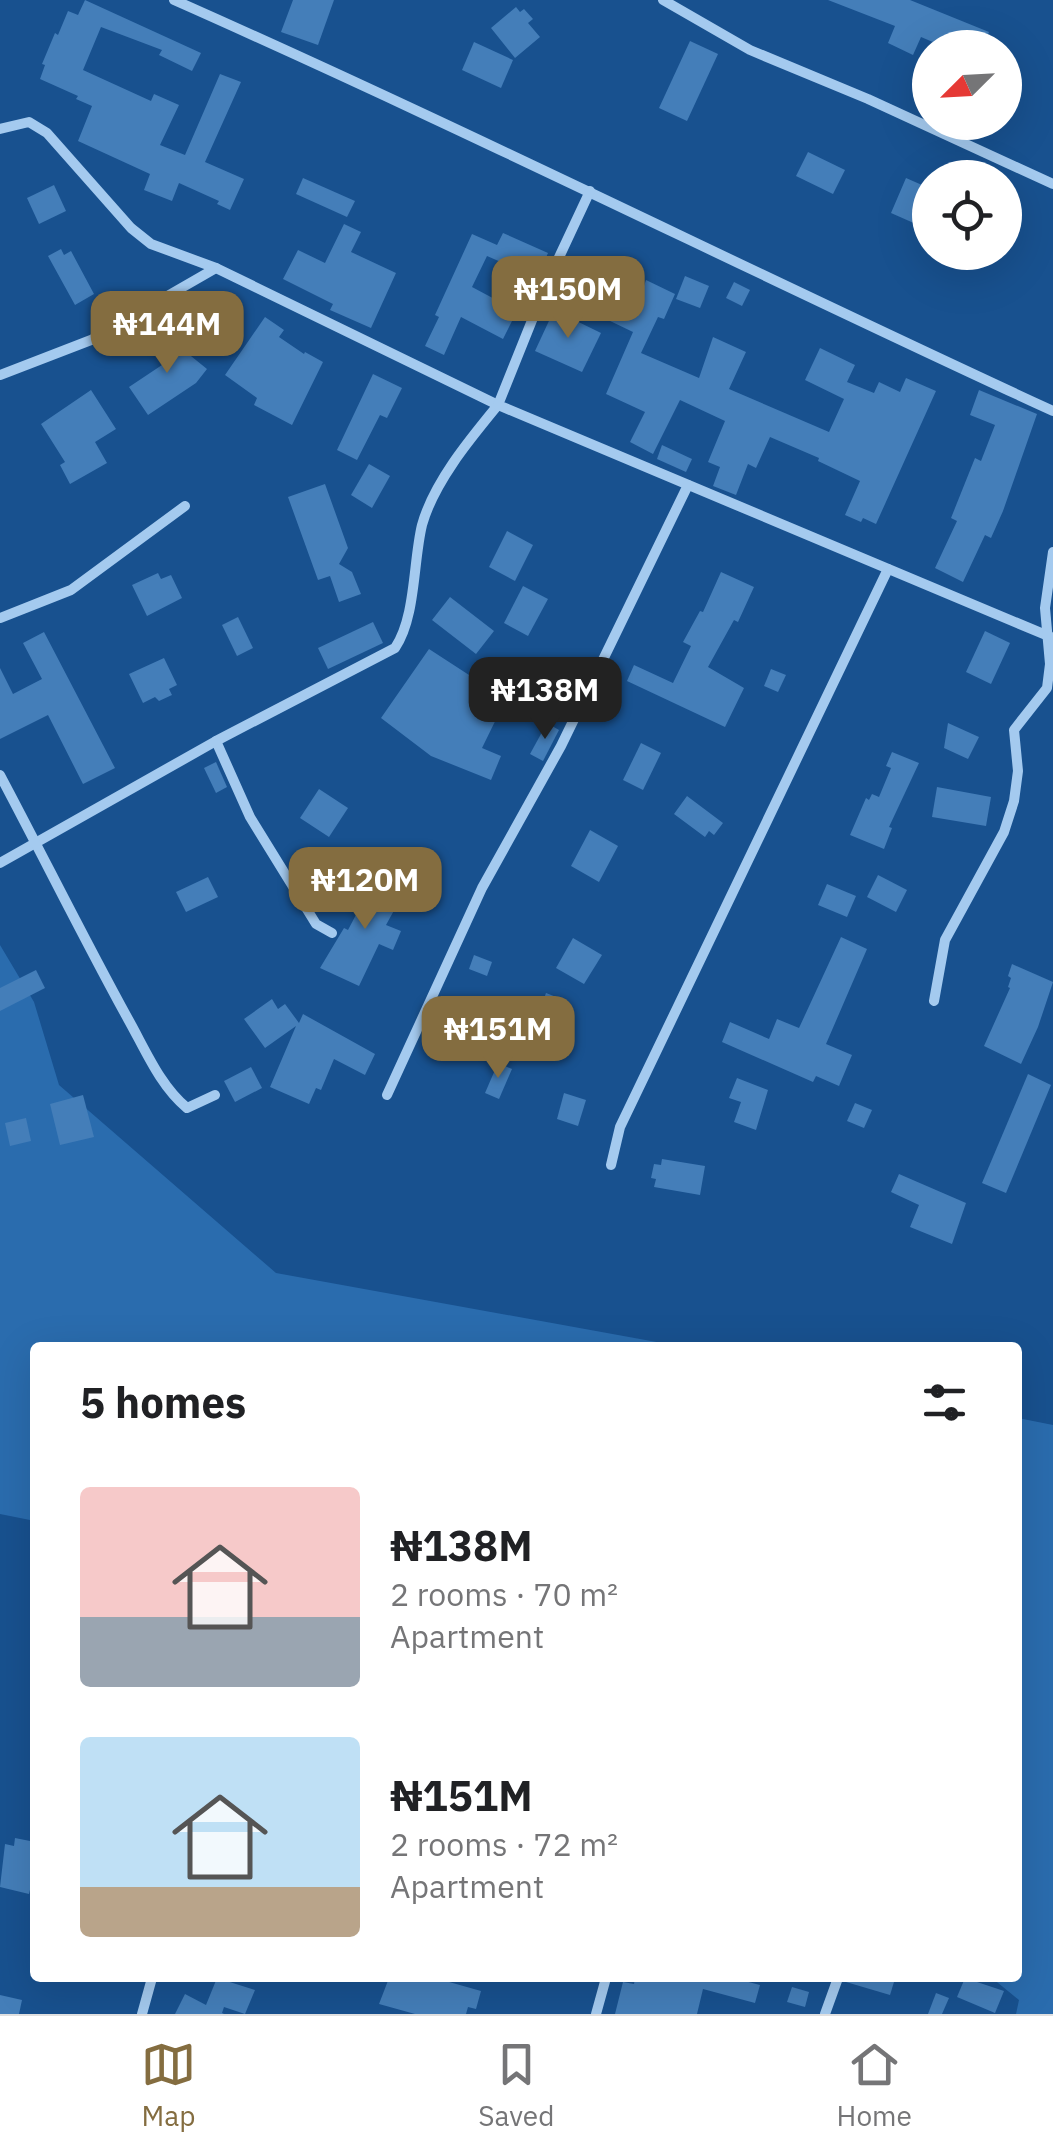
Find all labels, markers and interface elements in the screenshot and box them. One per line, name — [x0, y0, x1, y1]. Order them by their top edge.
north arrow — [912, 30, 1022, 140]
map controls — [912, 30, 1022, 270]
button: locate — [912, 160, 1022, 270]
pin: ₦150M — [498, 256, 638, 341]
text: ₦150M — [514, 267, 622, 309]
pin: ₦144M — [97, 291, 237, 376]
text: ₦144M — [113, 302, 221, 344]
pin: ₦138M — [475, 657, 615, 742]
text: ₦138M — [491, 668, 599, 710]
pin: ₦120M — [295, 847, 435, 932]
text: ₦120M — [311, 858, 419, 900]
pin: ₦151M — [428, 996, 568, 1081]
text: ₦151M — [444, 1007, 552, 1049]
text: 5 homes — [80, 1375, 246, 1430]
icon: filters — [917, 1375, 972, 1430]
text: ₦138M — [390, 1518, 533, 1573]
icon: home — [160, 1527, 280, 1647]
text: 2 rooms · 70 m² — [390, 1573, 618, 1615]
text: Apartment — [390, 1615, 544, 1657]
text: ₦151M — [390, 1768, 533, 1823]
icon: home — [160, 1777, 280, 1897]
text: 2 rooms · 72 m² — [390, 1823, 618, 1865]
text: Apartment — [390, 1865, 544, 1907]
tab: Map — [141, 2037, 196, 2134]
tab: Saved — [478, 2037, 554, 2134]
tab: Home — [837, 2037, 912, 2134]

